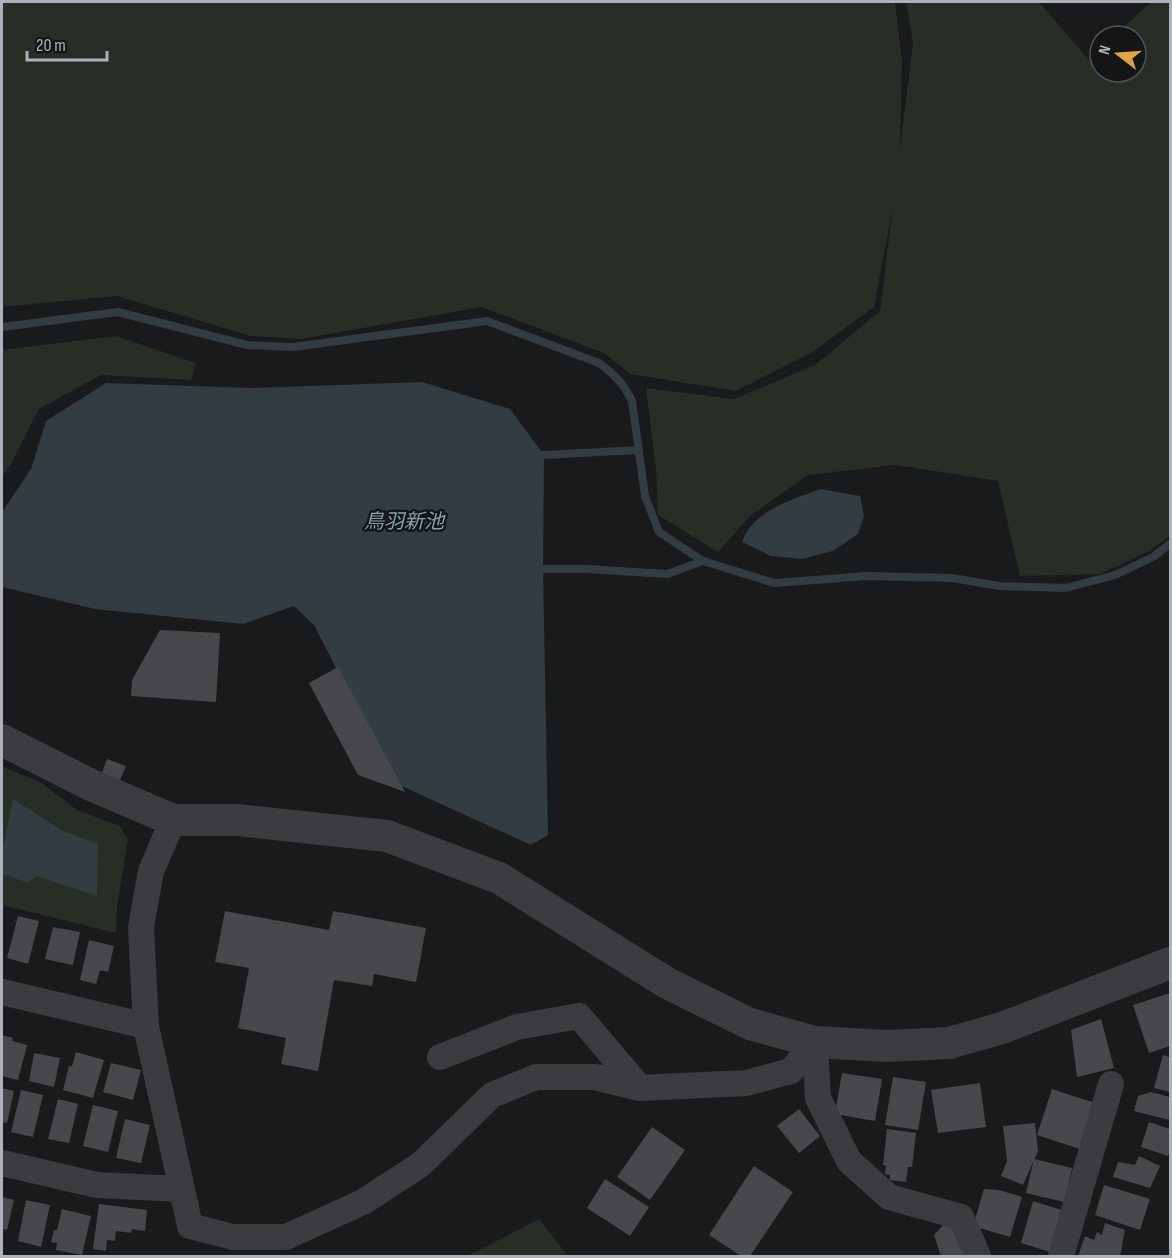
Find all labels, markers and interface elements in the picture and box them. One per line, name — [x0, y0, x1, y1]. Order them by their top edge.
scale bar — [27, 24, 106, 62]
north arrow — [1088, 24, 1148, 84]
text: 20 m — [36, 35, 66, 56]
text: N — [1095, 43, 1115, 57]
water label: 鳥羽新池 — [364, 510, 446, 534]

